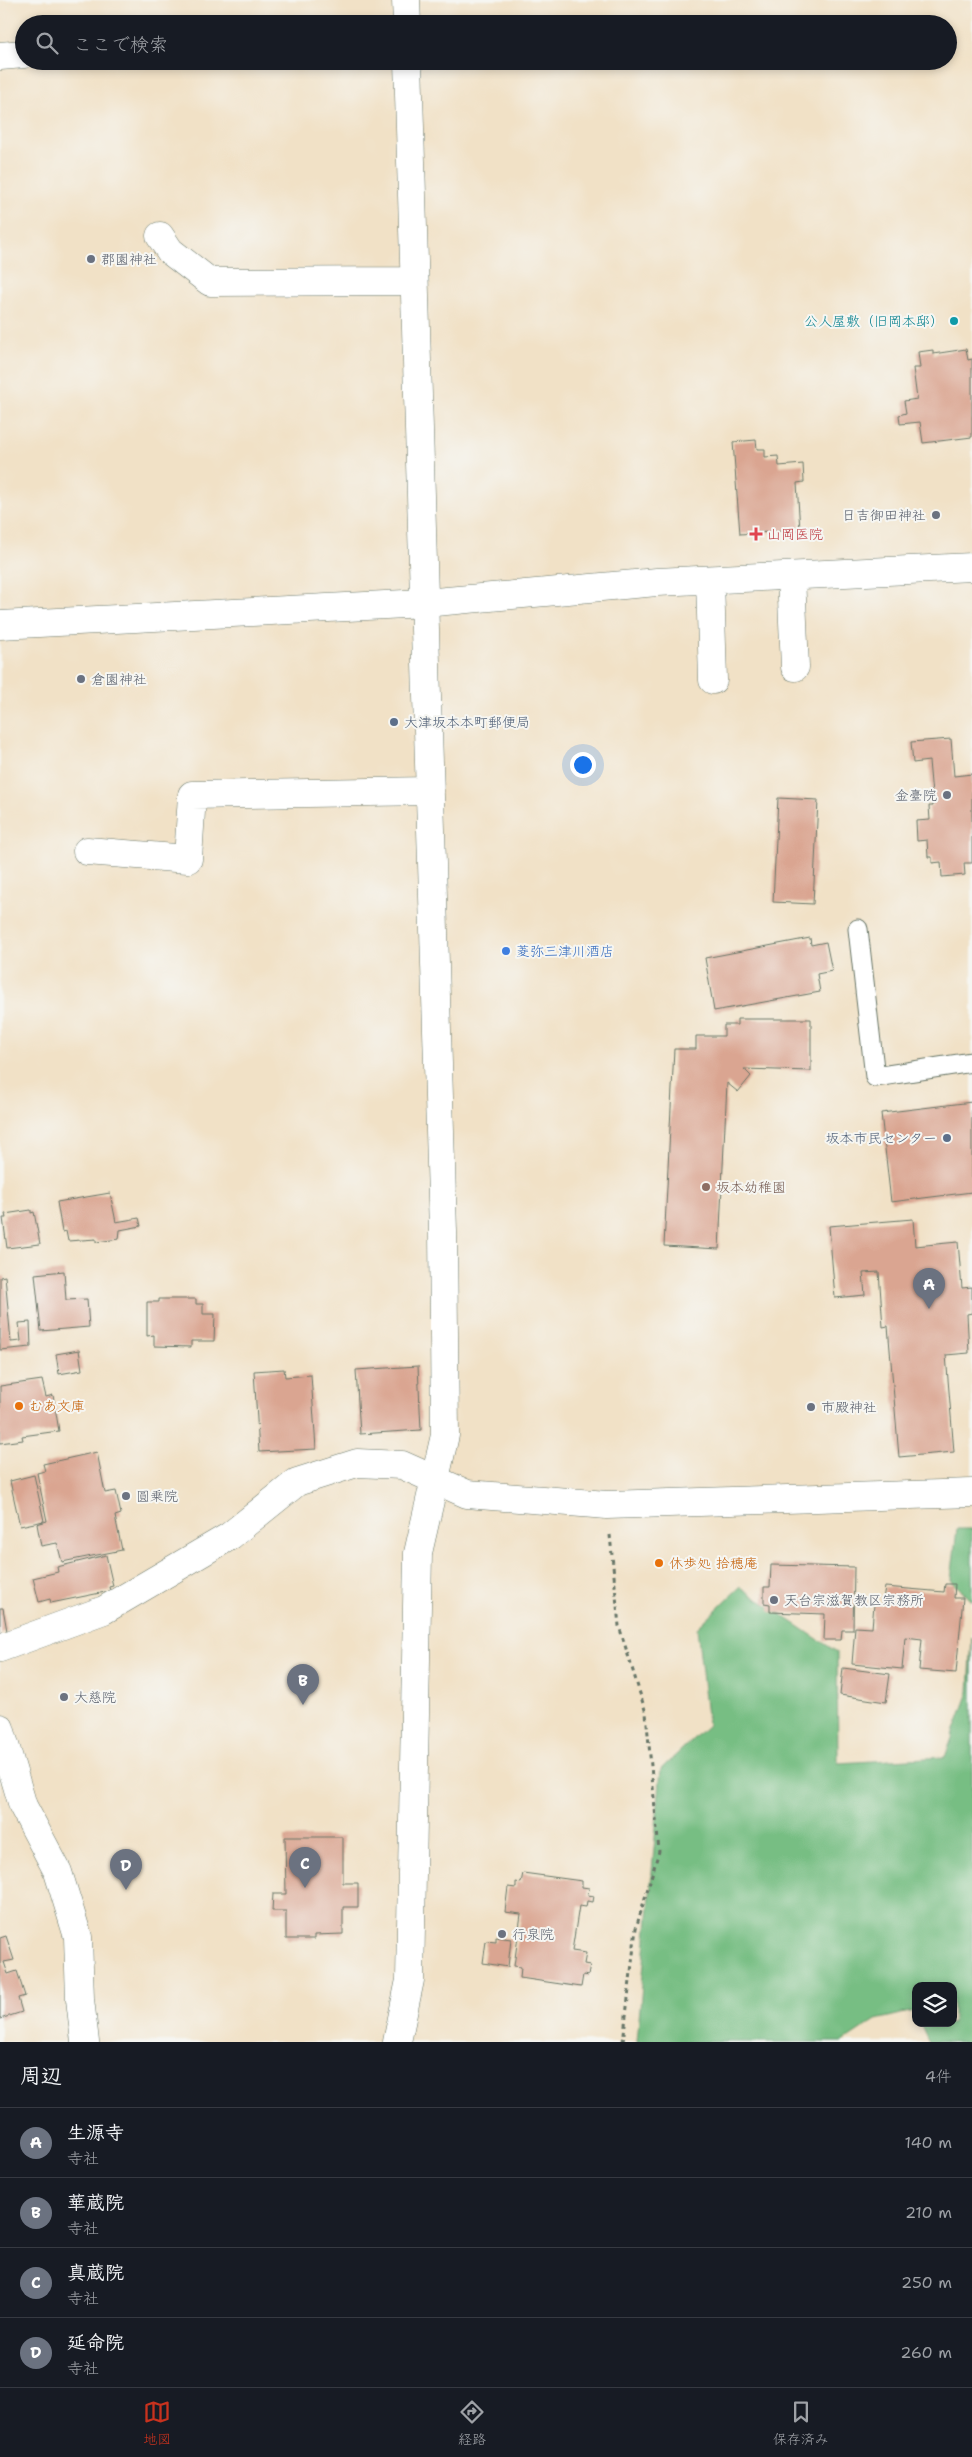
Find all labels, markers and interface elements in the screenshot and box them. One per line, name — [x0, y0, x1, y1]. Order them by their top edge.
search box — [15, 15, 957, 70]
icon: search — [33, 29, 61, 57]
text: ここで検索 — [73, 32, 168, 57]
place label: 郡園神社 — [101, 250, 157, 268]
marker: 郡園神社 — [85, 253, 97, 265]
place label: 公人屋敷（旧岡本邸） — [804, 312, 944, 330]
marker: 公人屋敷（旧岡本邸） — [948, 315, 960, 327]
place label: 日吉御田神社 — [842, 506, 926, 524]
marker: 日吉御田神社 — [930, 509, 942, 521]
place label: 山岡医院 — [767, 525, 823, 543]
marker: 山岡医院 — [749, 527, 763, 541]
place label: 倉園神社 — [91, 670, 147, 688]
marker: 倉園神社 — [75, 673, 87, 685]
place label: 大津坂本本町郵便局 — [404, 713, 530, 731]
marker: 大津坂本本町郵便局 — [388, 716, 400, 728]
your location — [570, 752, 596, 778]
place label: 金臺院 — [895, 786, 937, 804]
marker: 金臺院 — [941, 789, 953, 801]
place label: 菱弥三津川酒店 — [516, 942, 614, 960]
marker: 菱弥三津川酒店 — [500, 945, 512, 957]
place label: 坂本市民センター — [826, 1129, 937, 1147]
marker: 坂本市民センター — [941, 1132, 953, 1144]
place label: 坂本幼稚園 — [716, 1178, 786, 1196]
marker: 坂本幼稚園 — [700, 1181, 712, 1193]
pin: A — [913, 1268, 945, 1309]
place label: むあ文庫 — [29, 1397, 85, 1415]
place label: 市殿神社 — [821, 1398, 877, 1416]
marker: むあ文庫 — [13, 1400, 25, 1412]
marker: 市殿神社 — [805, 1401, 817, 1413]
place label: 圓乗院 — [136, 1487, 178, 1505]
marker: 圓乗院 — [120, 1490, 132, 1502]
place label: 休歩処 拾穂庵 — [669, 1554, 758, 1572]
marker: 休歩処 拾穂庵 — [653, 1557, 665, 1569]
place label: 天台宗滋賀教区宗務所 — [784, 1591, 924, 1609]
marker: 天台宗滋賀教区宗務所 — [768, 1594, 780, 1606]
pin: B — [287, 1664, 319, 1705]
place label: 大慈院 — [74, 1688, 116, 1706]
marker: 大慈院 — [58, 1691, 70, 1703]
pin: C — [289, 1847, 321, 1888]
pin: D — [110, 1849, 142, 1890]
place label: 行泉院 — [512, 1925, 554, 1943]
marker: 行泉院 — [496, 1928, 508, 1940]
map controls — [912, 1982, 957, 2027]
button: layers — [912, 1982, 957, 2027]
text: 周辺 — [20, 2062, 62, 2090]
text: 4件 — [925, 2066, 952, 2087]
text: 生源寺 — [67, 2120, 124, 2145]
text: A — [30, 2132, 42, 2153]
text: 140 m — [905, 2132, 952, 2153]
text: 寺社 — [67, 2148, 99, 2169]
text: 華蔵院 — [67, 2190, 124, 2215]
text: B — [31, 2202, 41, 2223]
text: 210 m — [905, 2202, 952, 2223]
text: 寺社 — [67, 2218, 99, 2239]
text: 真蔵院 — [67, 2260, 124, 2285]
text: C — [31, 2272, 41, 2293]
text: 250 m — [901, 2272, 952, 2293]
text: 寺社 — [67, 2288, 99, 2309]
text: 延命院 — [67, 2330, 124, 2355]
text: D — [30, 2342, 42, 2363]
text: 260 m — [900, 2342, 952, 2363]
text: 寺社 — [67, 2358, 99, 2379]
tab: 地図 — [143, 2398, 171, 2448]
tab: 経路 — [458, 2398, 486, 2448]
tab: 保存済み — [773, 2398, 829, 2448]

